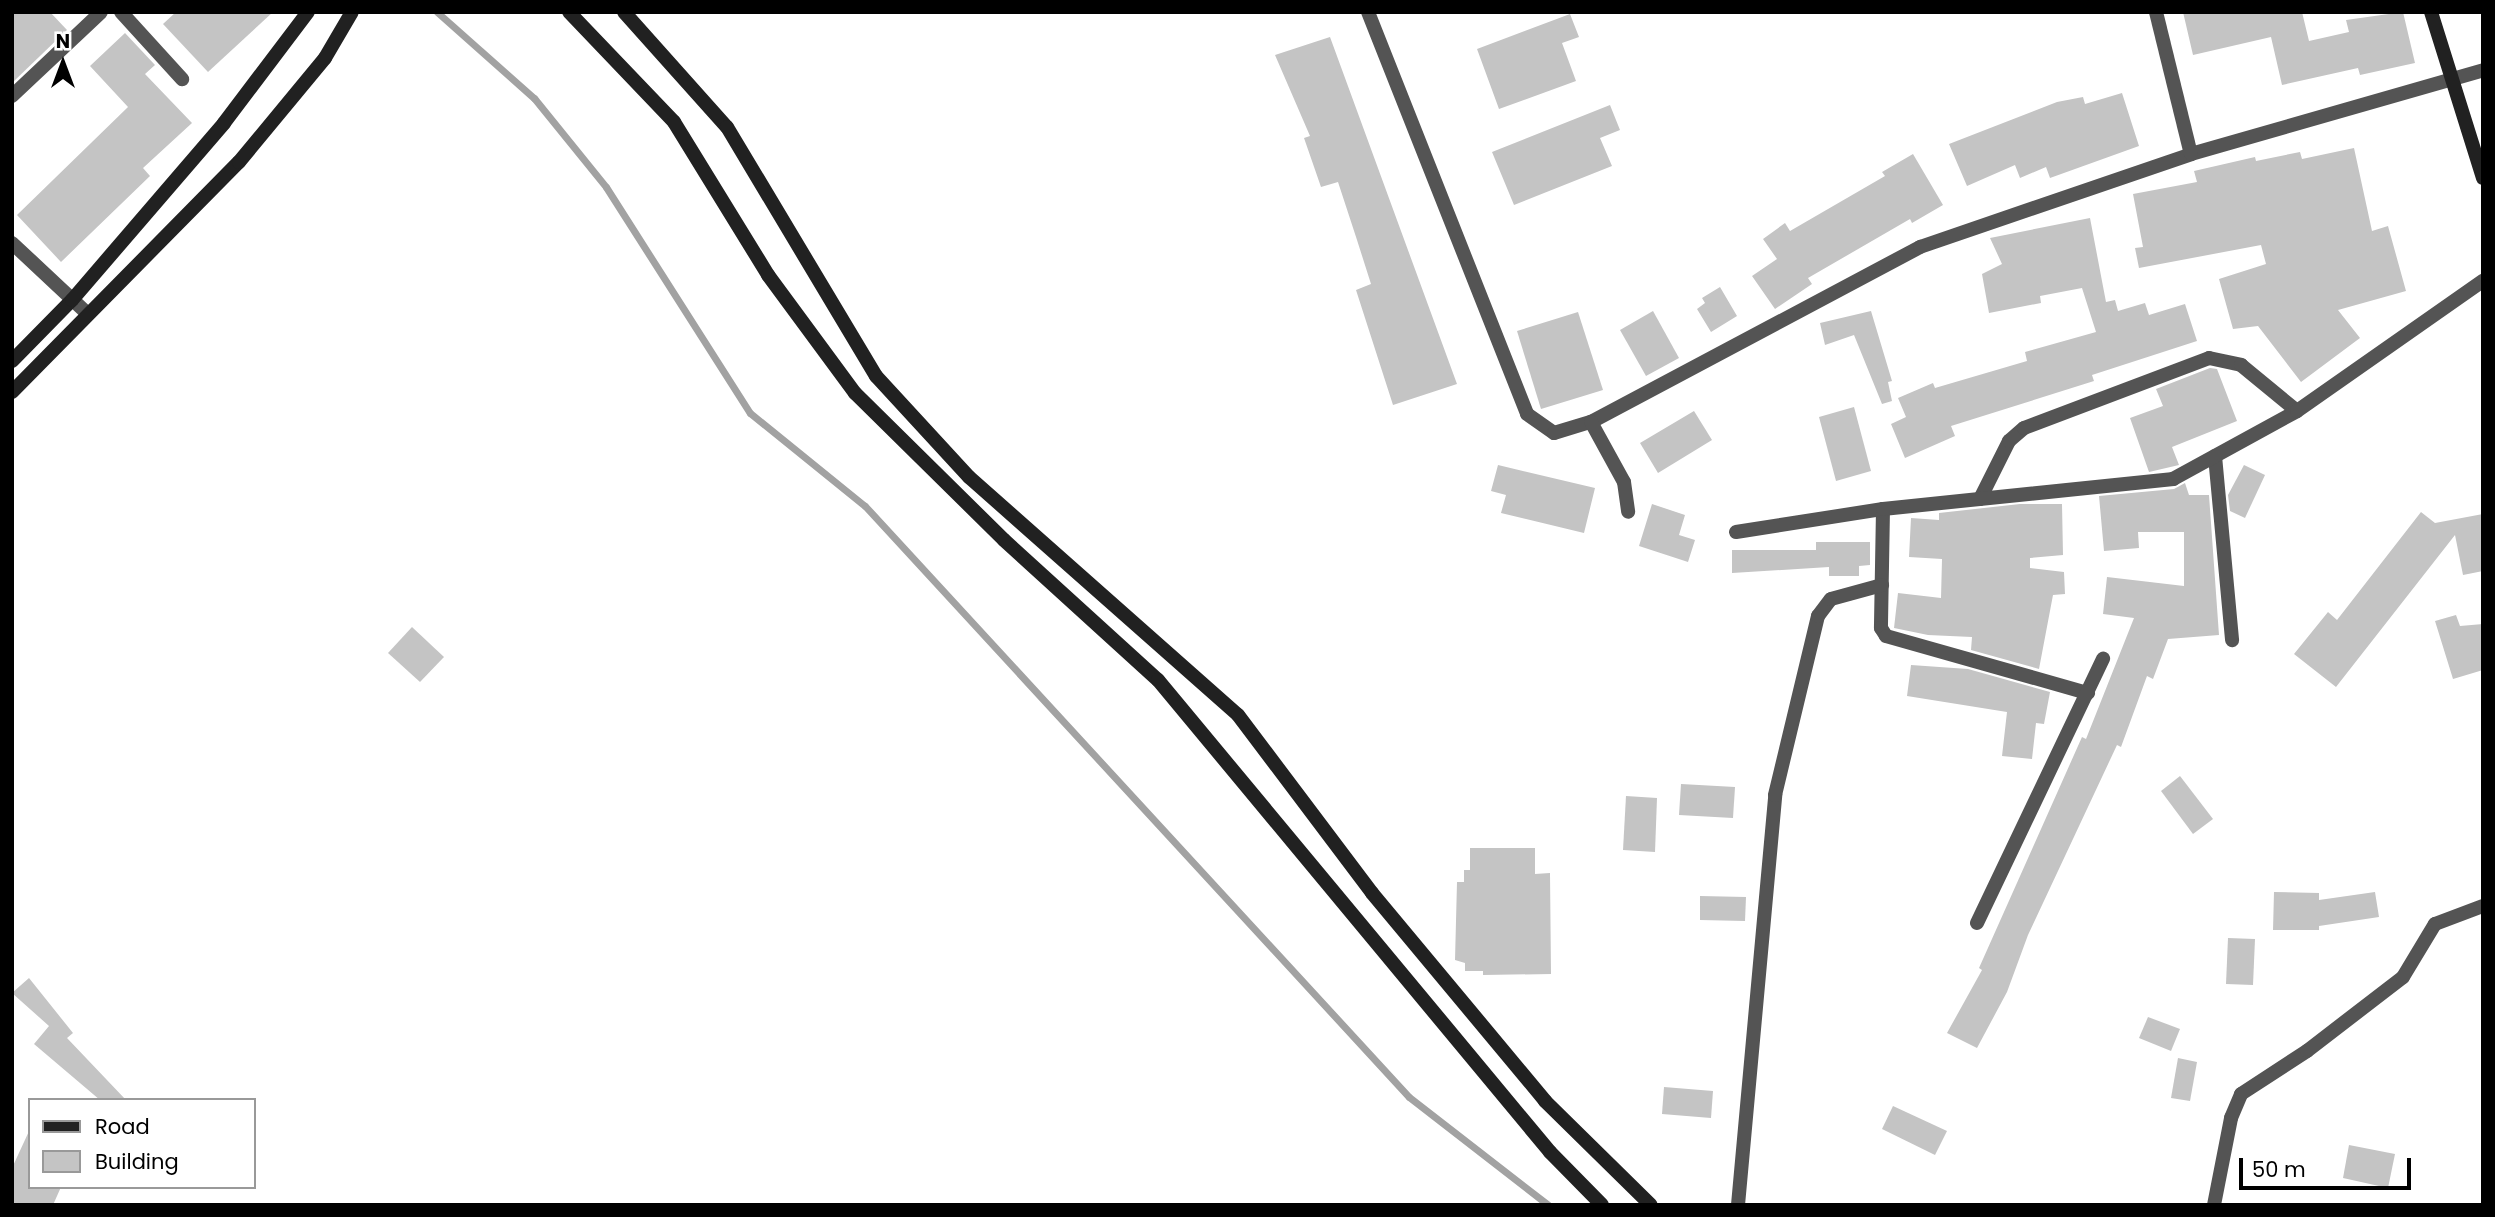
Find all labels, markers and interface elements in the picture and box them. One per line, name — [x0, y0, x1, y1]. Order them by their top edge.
north arrow — [28, 28, 98, 98]
text: N — [56, 28, 70, 55]
legend — [28, 1098, 256, 1189]
text: Road — [95, 1112, 150, 1141]
scale bar — [2243, 1144, 2414, 1188]
text: Building — [95, 1147, 179, 1176]
text: 50 m — [2252, 1155, 2306, 1184]

